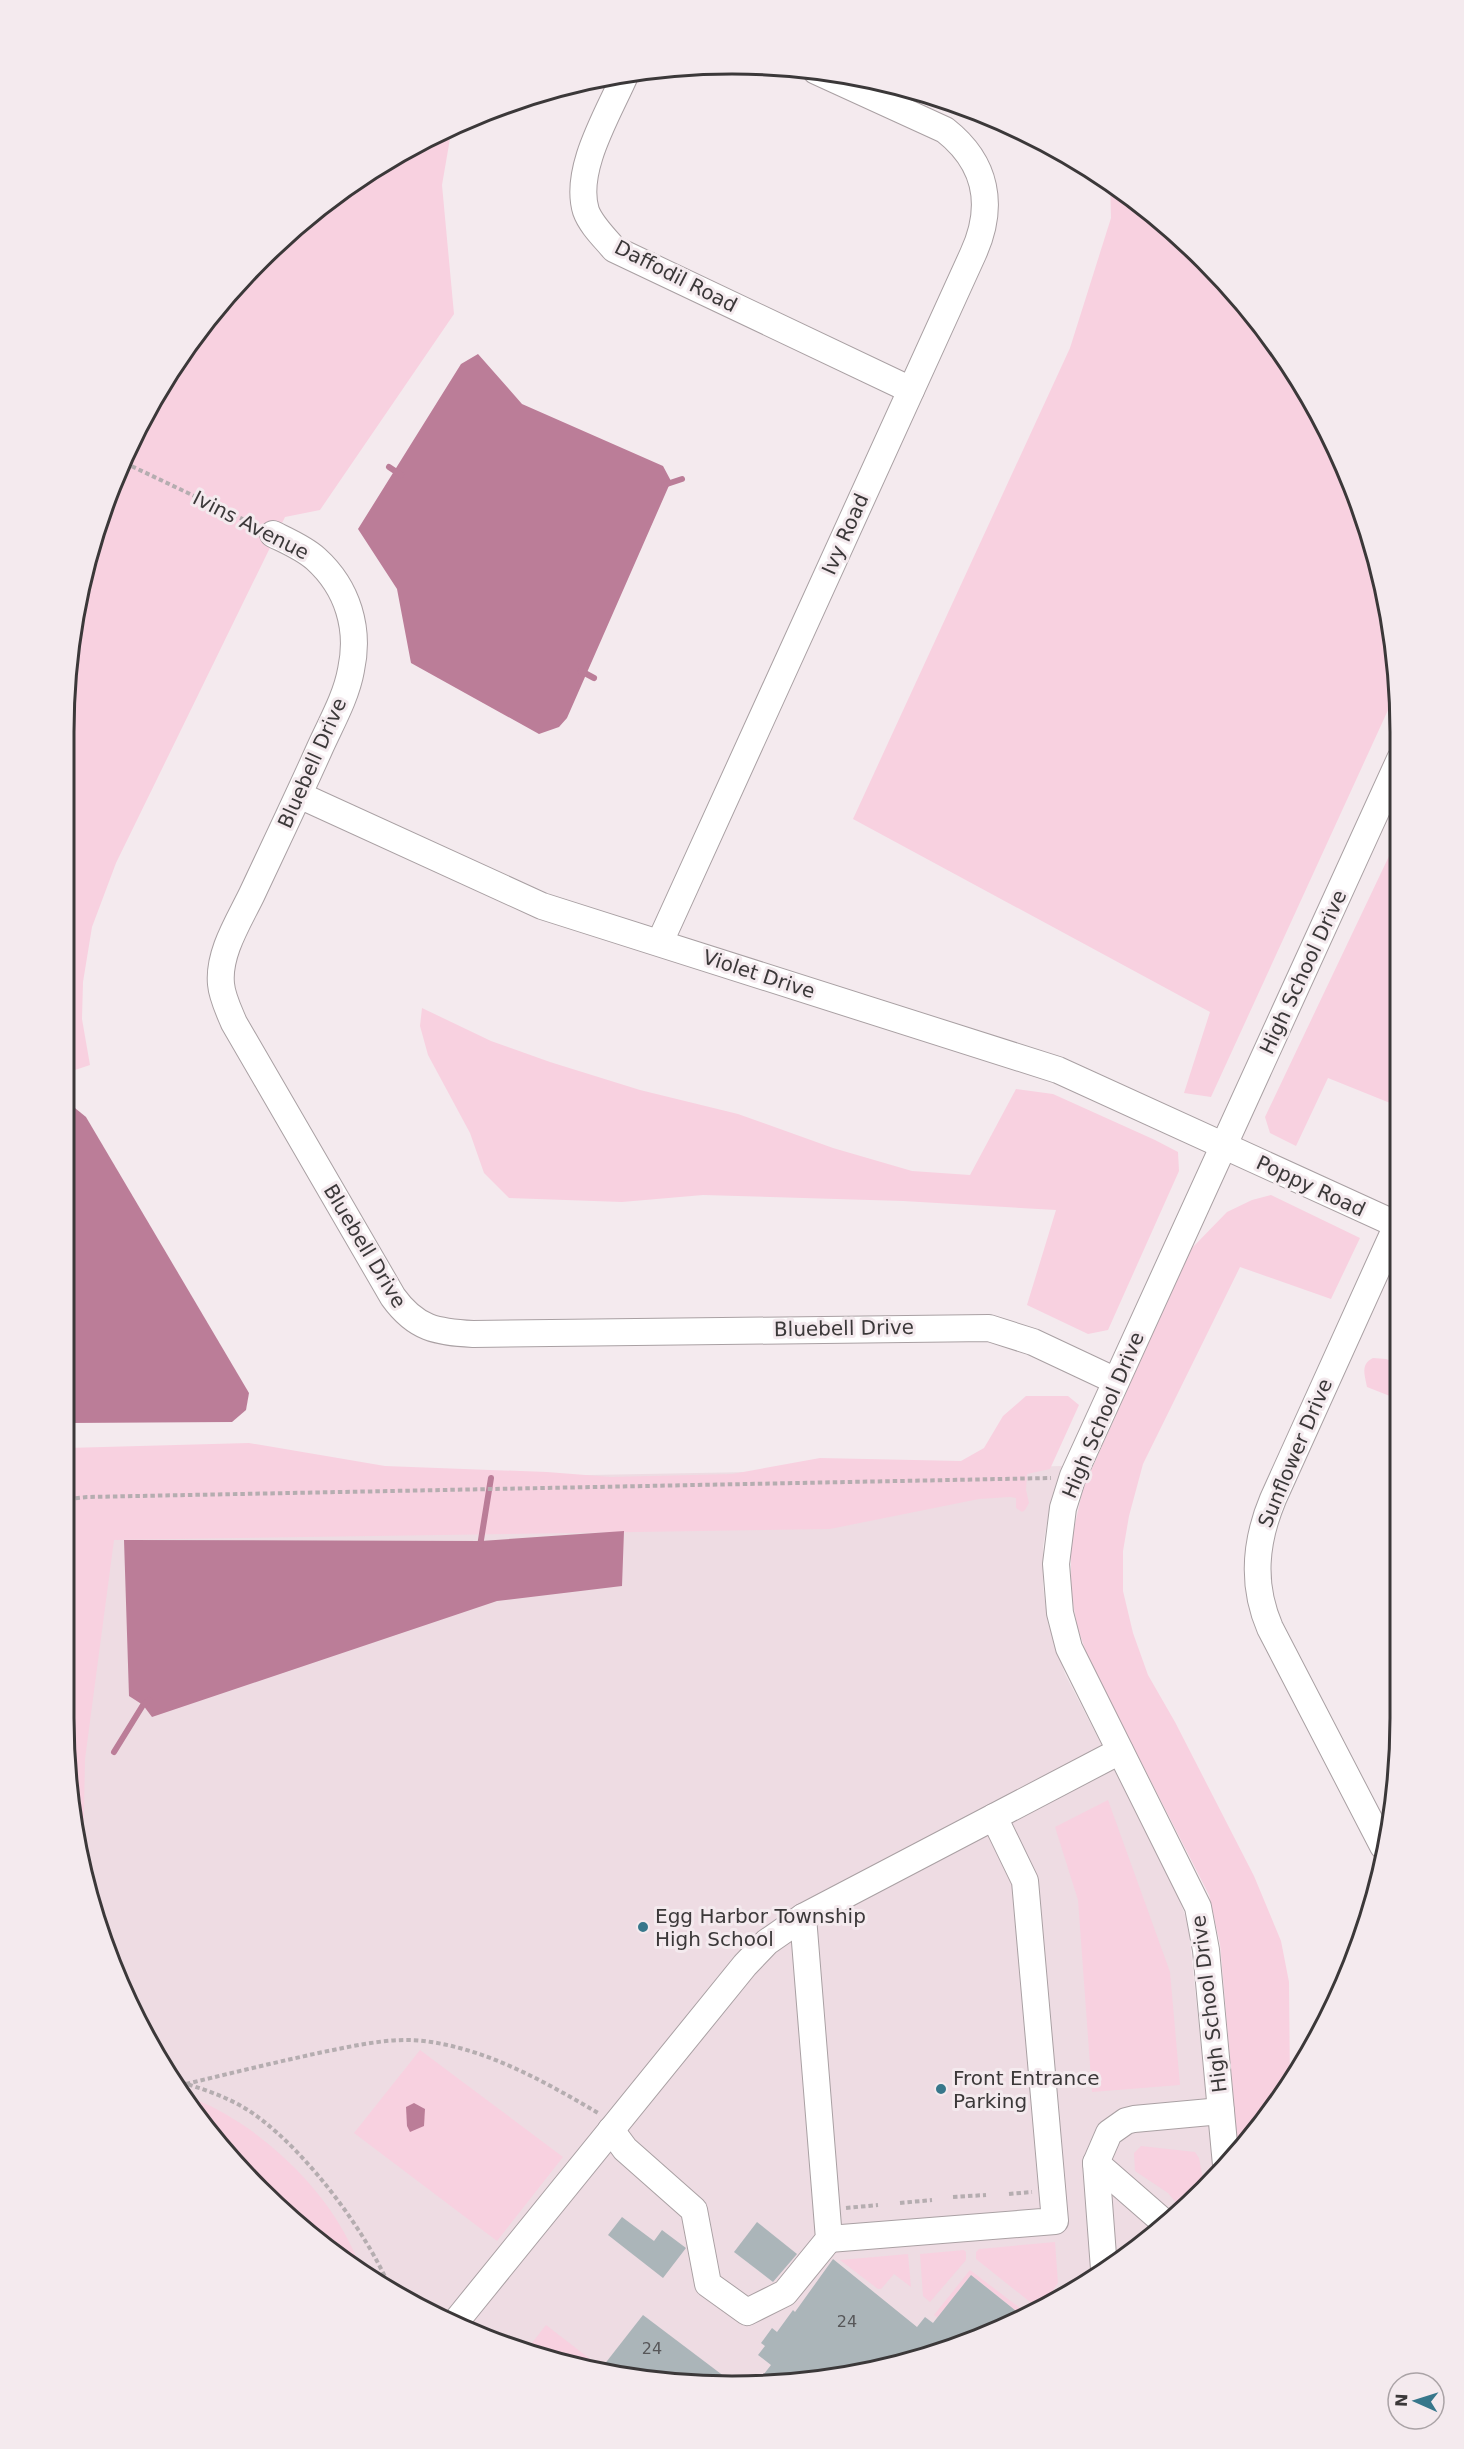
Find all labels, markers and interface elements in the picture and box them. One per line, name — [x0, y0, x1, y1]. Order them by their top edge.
street label: Daffodil Road — [611, 235, 741, 317]
street label: Ivins Avenue — [189, 485, 313, 565]
street label: Ivy Road — [817, 490, 873, 578]
street label: Bluebell Drive — [273, 694, 351, 832]
street label: High School Drive — [1254, 886, 1352, 1058]
street label: Violet Drive — [700, 945, 818, 1003]
street label: Poppy Road — [1253, 1150, 1369, 1222]
street label: Bluebell Drive — [319, 1180, 411, 1312]
street label: Bluebell Drive — [774, 1315, 914, 1341]
street label: High School Drive — [1057, 1328, 1149, 1502]
street label: Sunflower Drive — [1253, 1375, 1337, 1531]
place label: Egg Harbor Township High School — [655, 1904, 866, 1951]
street label: High School Drive — [1186, 1914, 1232, 2094]
marker: Egg Harbor Township High School — [636, 1920, 650, 1934]
place label: Front Entrance Parking — [953, 2066, 1100, 2113]
marker: Front Entrance Parking — [934, 2082, 948, 2096]
house number: 24 — [837, 2312, 857, 2331]
house number: 24 — [642, 2339, 662, 2358]
north arrow — [1386, 2371, 1446, 2431]
text: N — [1392, 2393, 1411, 2407]

